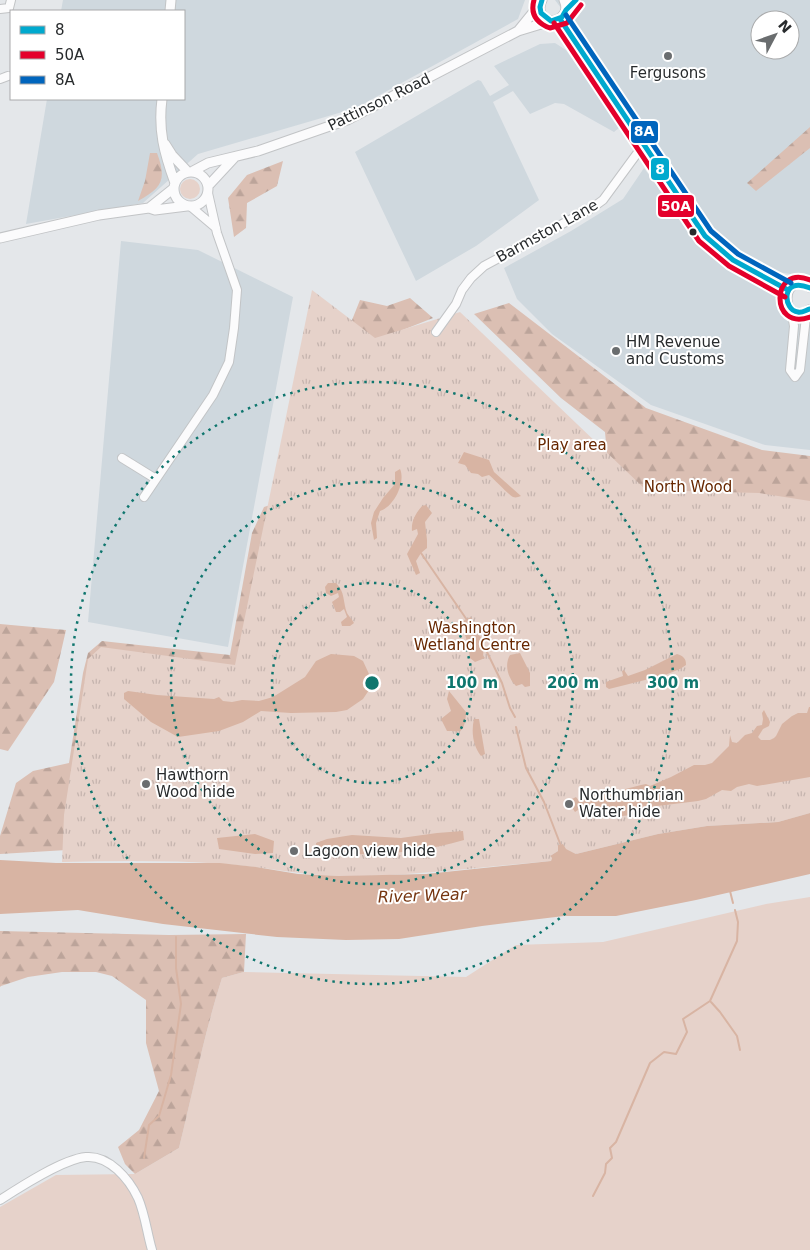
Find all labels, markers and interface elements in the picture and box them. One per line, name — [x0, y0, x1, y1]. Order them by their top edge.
legend — [10, 10, 185, 100]
north arrow — [750, 10, 800, 60]
text: N — [775, 17, 795, 36]
text: 8 — [55, 21, 65, 39]
text: 50A — [55, 46, 85, 64]
marker: Fergusons — [662, 50, 674, 62]
place label: Fergusons — [630, 64, 706, 82]
street label: Pattinson Road — [325, 69, 433, 135]
text: 8A — [55, 71, 76, 89]
line badge: 8A — [630, 120, 659, 144]
text: 8A — [634, 123, 654, 139]
line badge: 8 — [650, 157, 670, 181]
text: 8 — [655, 161, 665, 177]
line badge: 50A — [657, 194, 695, 218]
street label: Barmston Lane — [493, 196, 601, 266]
text: 50A — [661, 198, 691, 214]
unlabelled marker — [688, 227, 698, 237]
place label: HM Revenue and Customs — [626, 333, 724, 368]
marker: HM Revenue and Customs — [610, 345, 622, 357]
park label: Play area — [537, 436, 607, 454]
park label: North Wood — [644, 478, 732, 496]
park label: Washington Wetland Centre — [414, 619, 530, 654]
centre of rings — [363, 674, 381, 692]
text: 100 m — [446, 674, 498, 692]
text: 200 m — [547, 674, 599, 692]
text: 300 m — [647, 674, 699, 692]
place label: Hawthorn Wood hide — [156, 766, 235, 801]
marker: Hawthorn Wood hide — [140, 778, 152, 790]
place label: Northumbrian Water hide — [579, 786, 684, 821]
marker: Northumbrian Water hide — [563, 798, 575, 810]
place label: Lagoon view hide — [304, 842, 435, 860]
marker: Lagoon view hide — [288, 845, 300, 857]
water label: River Wear — [377, 884, 468, 907]

